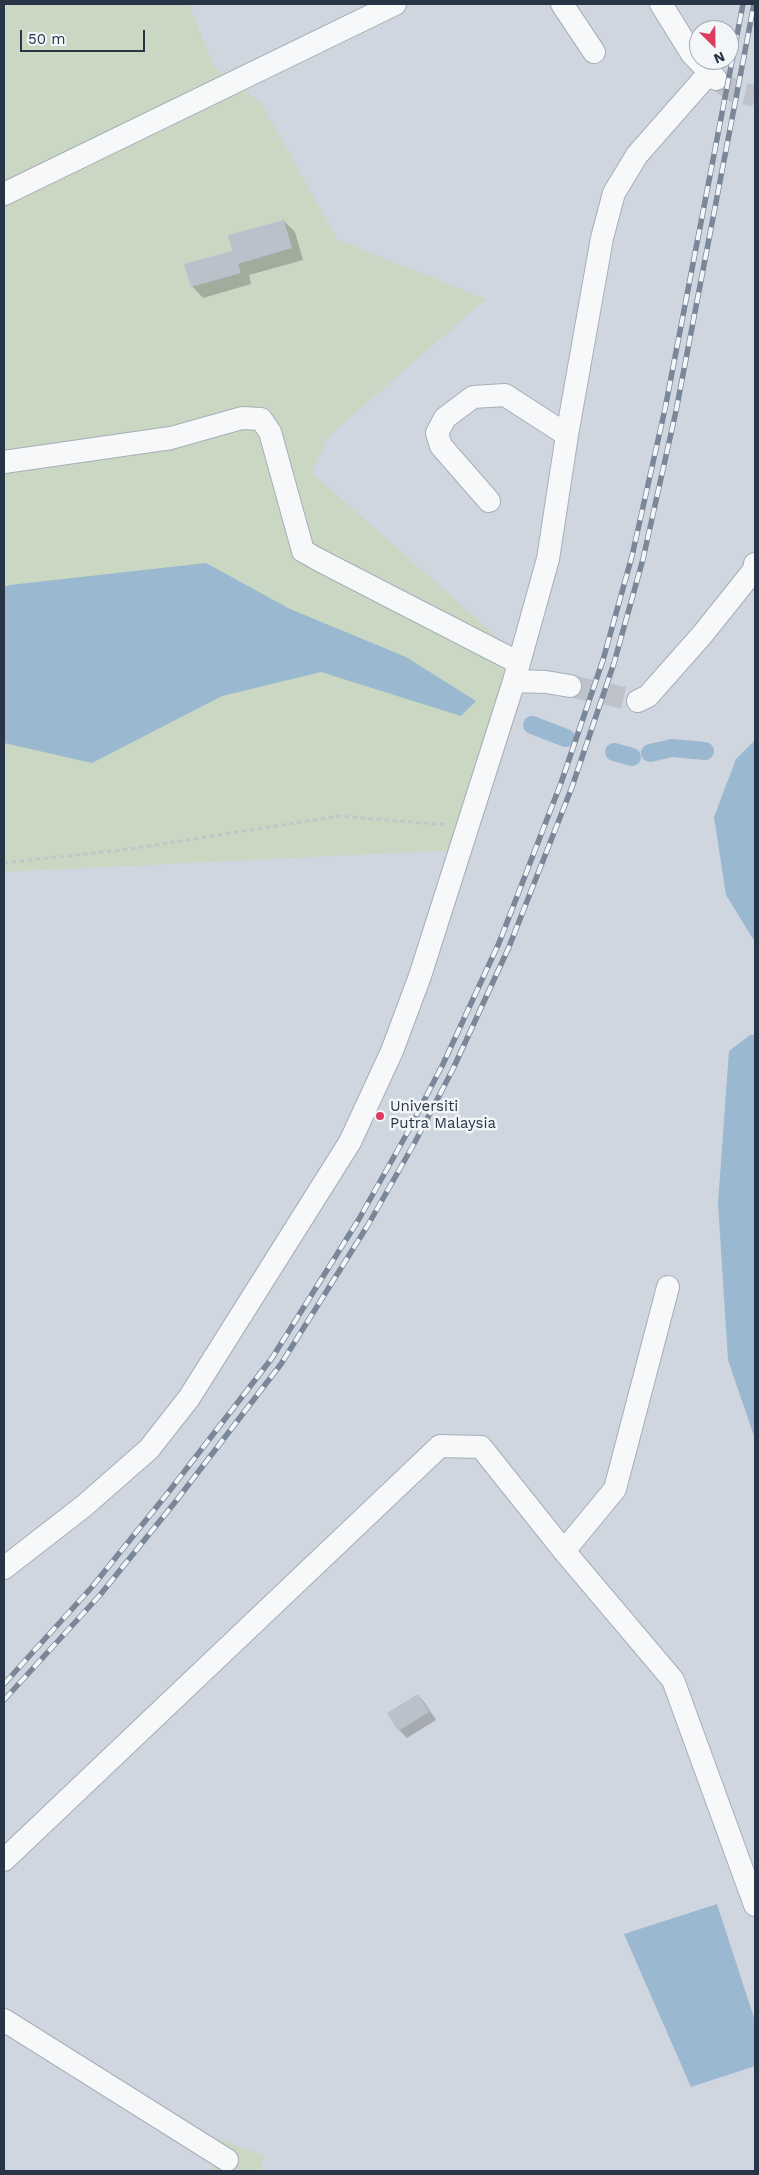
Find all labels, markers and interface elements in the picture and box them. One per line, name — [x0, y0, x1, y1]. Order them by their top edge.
scale bar — [22, 20, 148, 52]
north arrow — [689, 20, 739, 70]
text: 50 m — [28, 30, 65, 48]
text: N — [712, 48, 727, 67]
place label: Universiti Putra Malaysia — [390, 1098, 496, 1133]
marker: Universiti Putra Malaysia — [374, 1110, 386, 1122]

